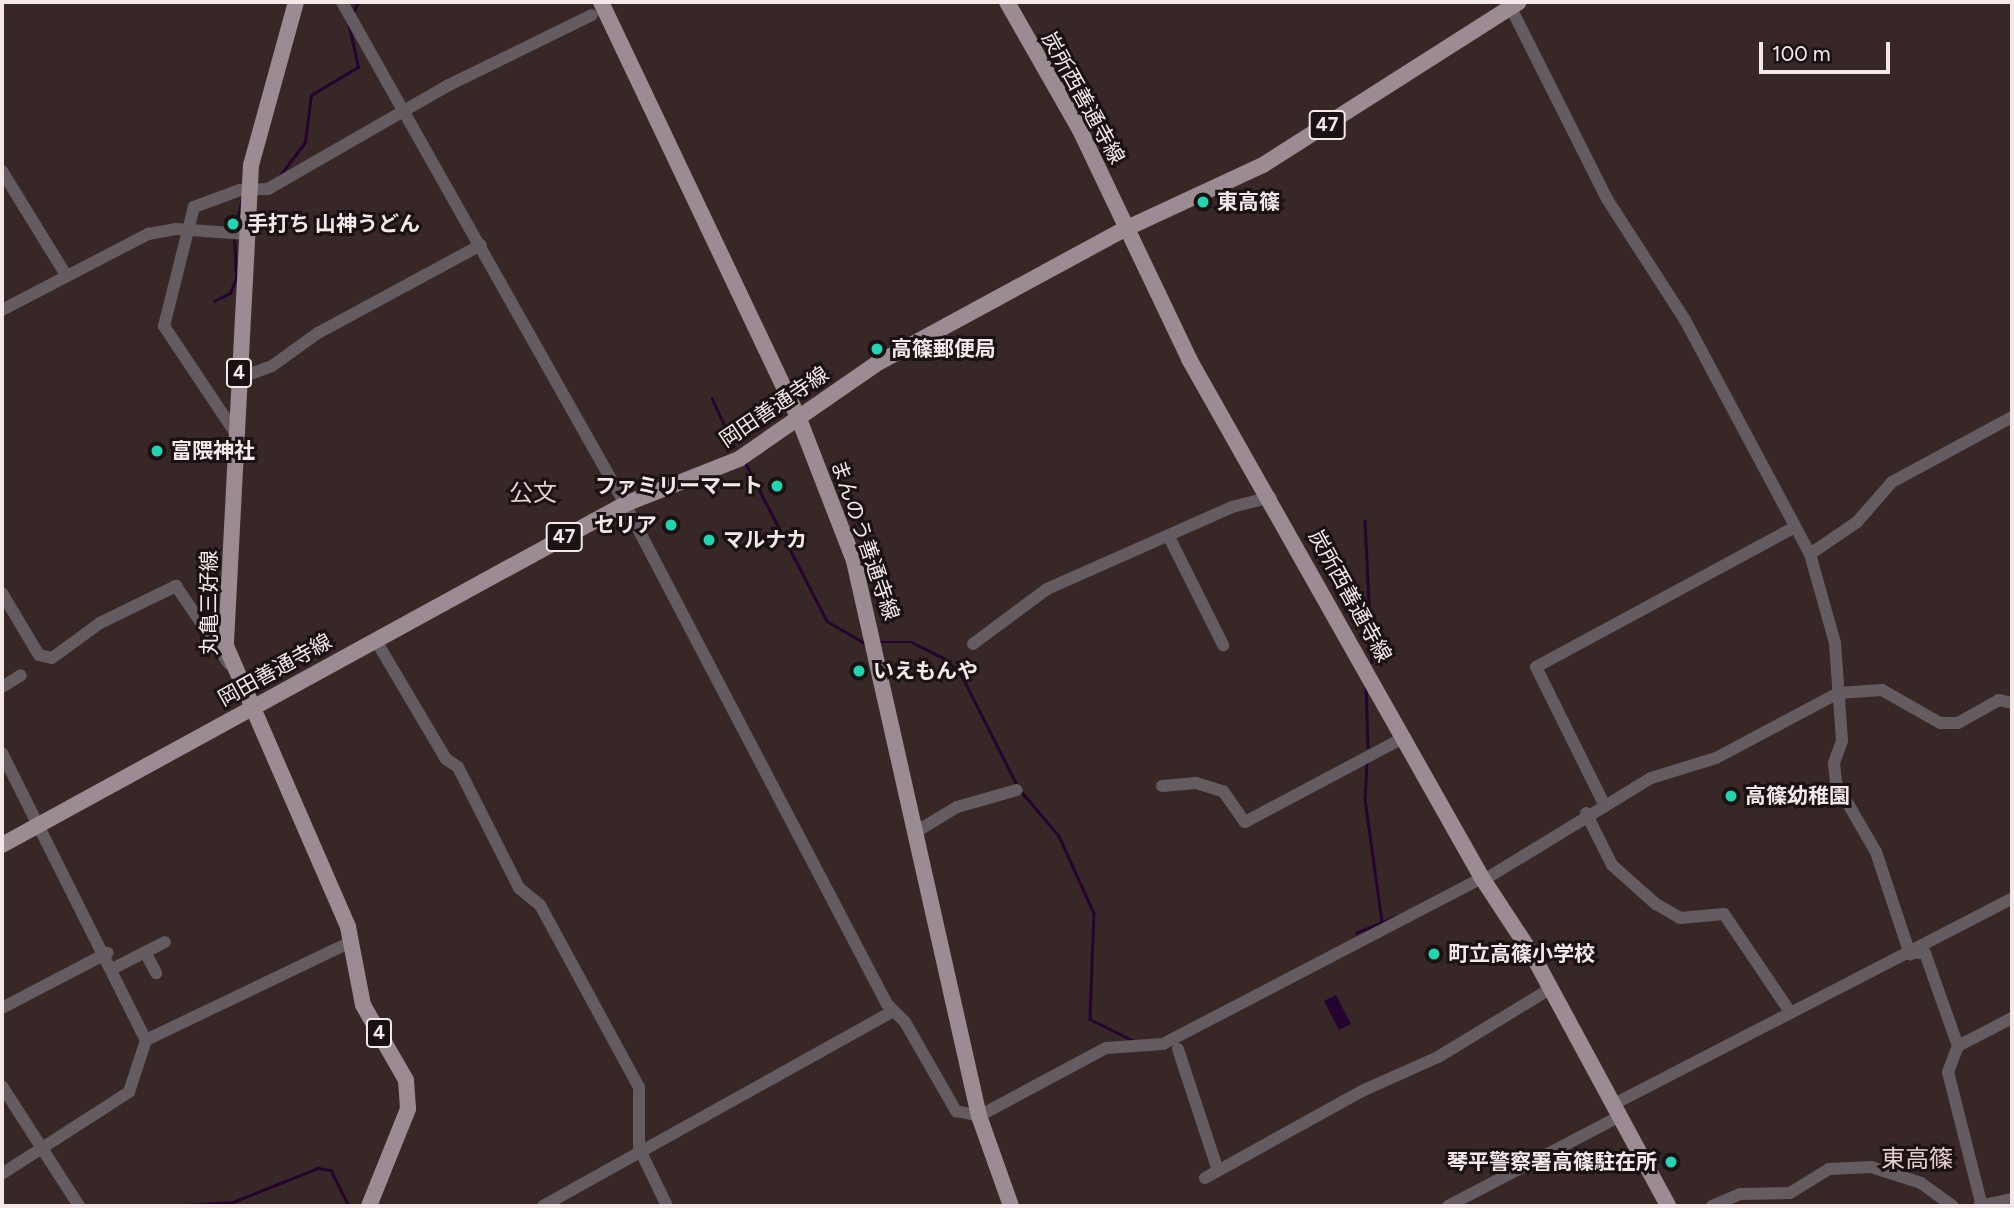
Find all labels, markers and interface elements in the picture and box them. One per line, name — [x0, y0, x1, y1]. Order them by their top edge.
street label: 炭所西善通寺線 — [1036, 28, 1130, 168]
scale bar — [1762, 28, 1893, 72]
text: 100 m — [1772, 41, 1831, 66]
road number: 47 — [1308, 110, 1346, 140]
place label: 東高篠 — [1217, 189, 1280, 215]
marker: 東高篠 — [1195, 194, 1211, 210]
place label: 手打ち 山神うどん — [247, 211, 420, 237]
marker: 手打ち 山神うどん — [225, 216, 241, 232]
place label: 高篠郵便局 — [891, 336, 996, 362]
marker: 高篠郵便局 — [869, 341, 885, 357]
road number: 4 — [225, 358, 253, 388]
street label: 岡田善通寺線 — [715, 361, 833, 453]
place label: 富隈神社 — [171, 438, 255, 464]
marker: 富隈神社 — [149, 443, 165, 459]
street label: まんのう善通寺線 — [826, 456, 904, 624]
place label: ファミリーマート — [595, 473, 763, 499]
marker: ファミリーマート — [769, 478, 785, 494]
district label: 公文 — [509, 479, 557, 507]
place label: セリア — [594, 512, 657, 538]
marker: セリア — [663, 517, 679, 533]
road number: 47 — [545, 522, 583, 552]
street label: 炭所西善通寺線 — [1303, 526, 1397, 666]
place label: マルナカ — [723, 527, 807, 553]
marker: マルナカ — [701, 532, 717, 548]
street label: 丸亀三好線 — [196, 551, 222, 655]
street label: 岡田善通寺線 — [214, 628, 336, 712]
place label: いえもんや — [873, 658, 978, 684]
marker: いえもんや — [851, 663, 867, 679]
place label: 高篠幼稚園 — [1745, 783, 1850, 809]
marker: 高篠幼稚園 — [1723, 788, 1739, 804]
place label: 町立高篠小学校 — [1448, 941, 1595, 967]
marker: 町立高篠小学校 — [1426, 946, 1442, 962]
road number: 4 — [365, 1018, 393, 1049]
district label: 東高篠 — [1881, 1145, 1953, 1173]
place label: 琴平警察署高篠駐在所 — [1447, 1149, 1657, 1175]
marker: 琴平警察署高篠駐在所 — [1663, 1154, 1679, 1170]

